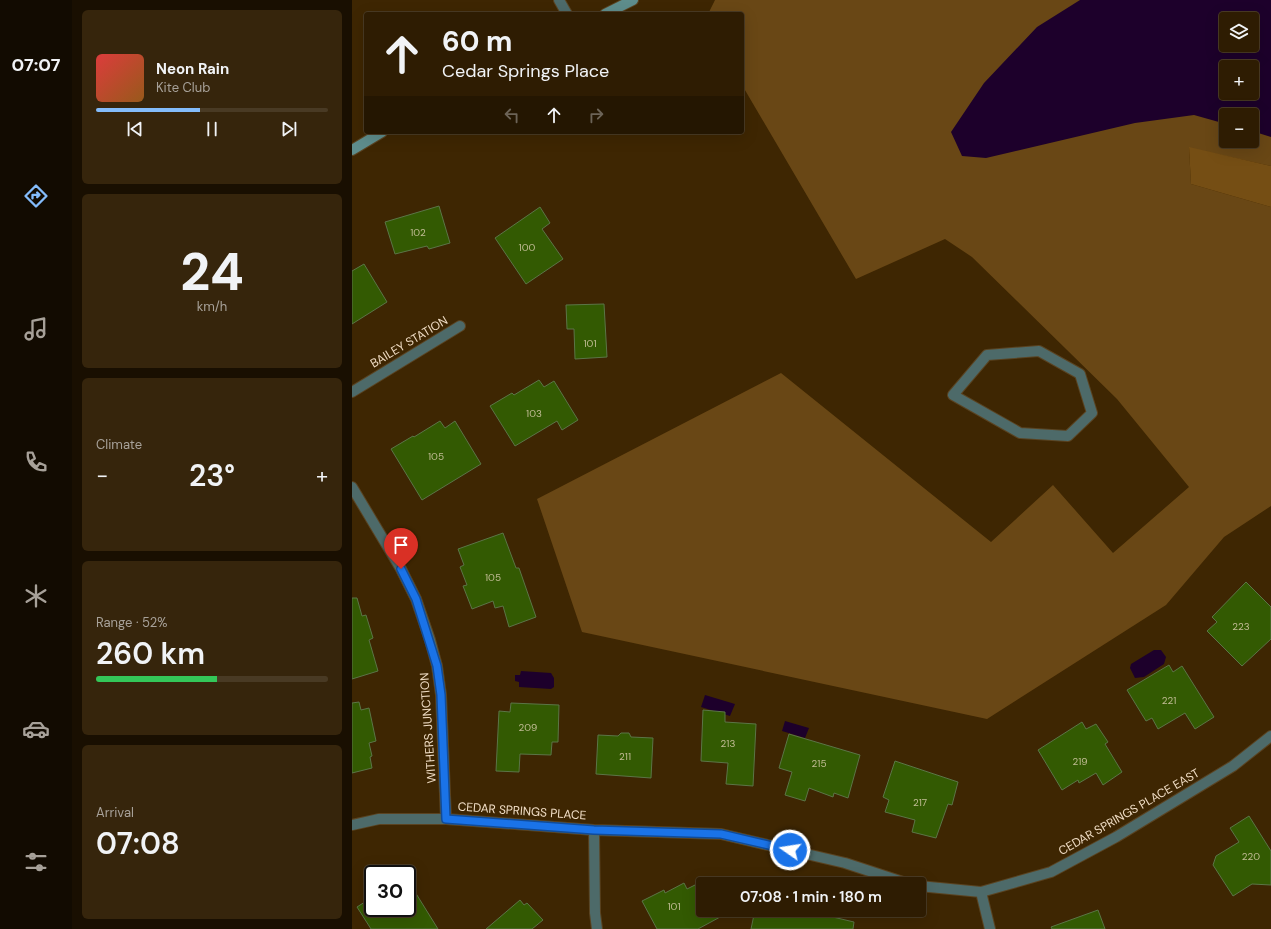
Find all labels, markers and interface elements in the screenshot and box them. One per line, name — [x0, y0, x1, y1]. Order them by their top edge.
map controls — [1219, 12, 1259, 148]
button: layers — [1219, 12, 1259, 52]
text: 60 m — [442, 23, 512, 60]
icon: ahead — [376, 28, 428, 80]
text: 07:07 — [11, 53, 61, 77]
text: Neon Rain — [156, 59, 229, 79]
text: Cedar Springs Place — [442, 59, 609, 83]
button: + — [1219, 60, 1259, 100]
text: Kite Club — [156, 79, 210, 96]
icon: left — [501, 104, 523, 126]
icon: ahead — [543, 104, 565, 126]
icon: right — [585, 104, 607, 126]
button: − — [1219, 108, 1259, 148]
icon: previous — [124, 118, 146, 140]
icon: pause — [201, 118, 223, 140]
icon: next — [278, 118, 300, 140]
icon: directions — [22, 182, 50, 210]
house number: 102 — [410, 226, 426, 239]
text: 24 — [180, 238, 244, 306]
house number: 100 — [519, 241, 536, 254]
text: km/h — [197, 298, 227, 315]
street label: BAILEY STATION — [367, 313, 451, 371]
icon: music — [22, 315, 50, 343]
house number: 101 — [583, 337, 597, 350]
house number: 103 — [526, 407, 542, 420]
text: Climate — [96, 436, 142, 453]
icon: phone — [22, 448, 50, 476]
house number: 105 — [428, 450, 444, 463]
text: 23° — [189, 456, 235, 495]
text: − — [96, 461, 108, 490]
text: + — [316, 461, 328, 490]
pin — [384, 528, 418, 569]
icon: arrive — [390, 534, 412, 556]
house number: 105 — [485, 571, 501, 584]
icon: climate — [22, 582, 50, 610]
text: Range · 52% — [96, 614, 167, 631]
house number: 223 — [1232, 620, 1250, 633]
text: 260 km — [96, 634, 205, 673]
street label: WITHERS JUNCTION — [416, 672, 440, 784]
house number: 221 — [1162, 694, 1176, 707]
icon: car — [22, 715, 50, 743]
house number: 209 — [519, 721, 537, 734]
house number: 213 — [721, 737, 735, 750]
house number: 211 — [619, 750, 631, 763]
house number: 219 — [1072, 755, 1088, 768]
house number: 215 — [812, 757, 826, 770]
street label: CEDAR SPRINGS PLACE EAST — [1056, 765, 1203, 859]
house number: 217 — [913, 796, 927, 809]
street label: CEDAR SPRINGS PLACE — [457, 799, 587, 823]
text: Arrival — [96, 804, 134, 821]
text: 07:08 — [96, 824, 180, 863]
position arrow — [769, 829, 811, 871]
icon: filters — [22, 848, 50, 876]
house number: 220 — [1242, 850, 1260, 863]
speed limit sign: 30 — [364, 865, 416, 917]
text: 07:08 · 1 min · 180 m — [740, 887, 882, 907]
house number: 101 — [667, 900, 681, 913]

